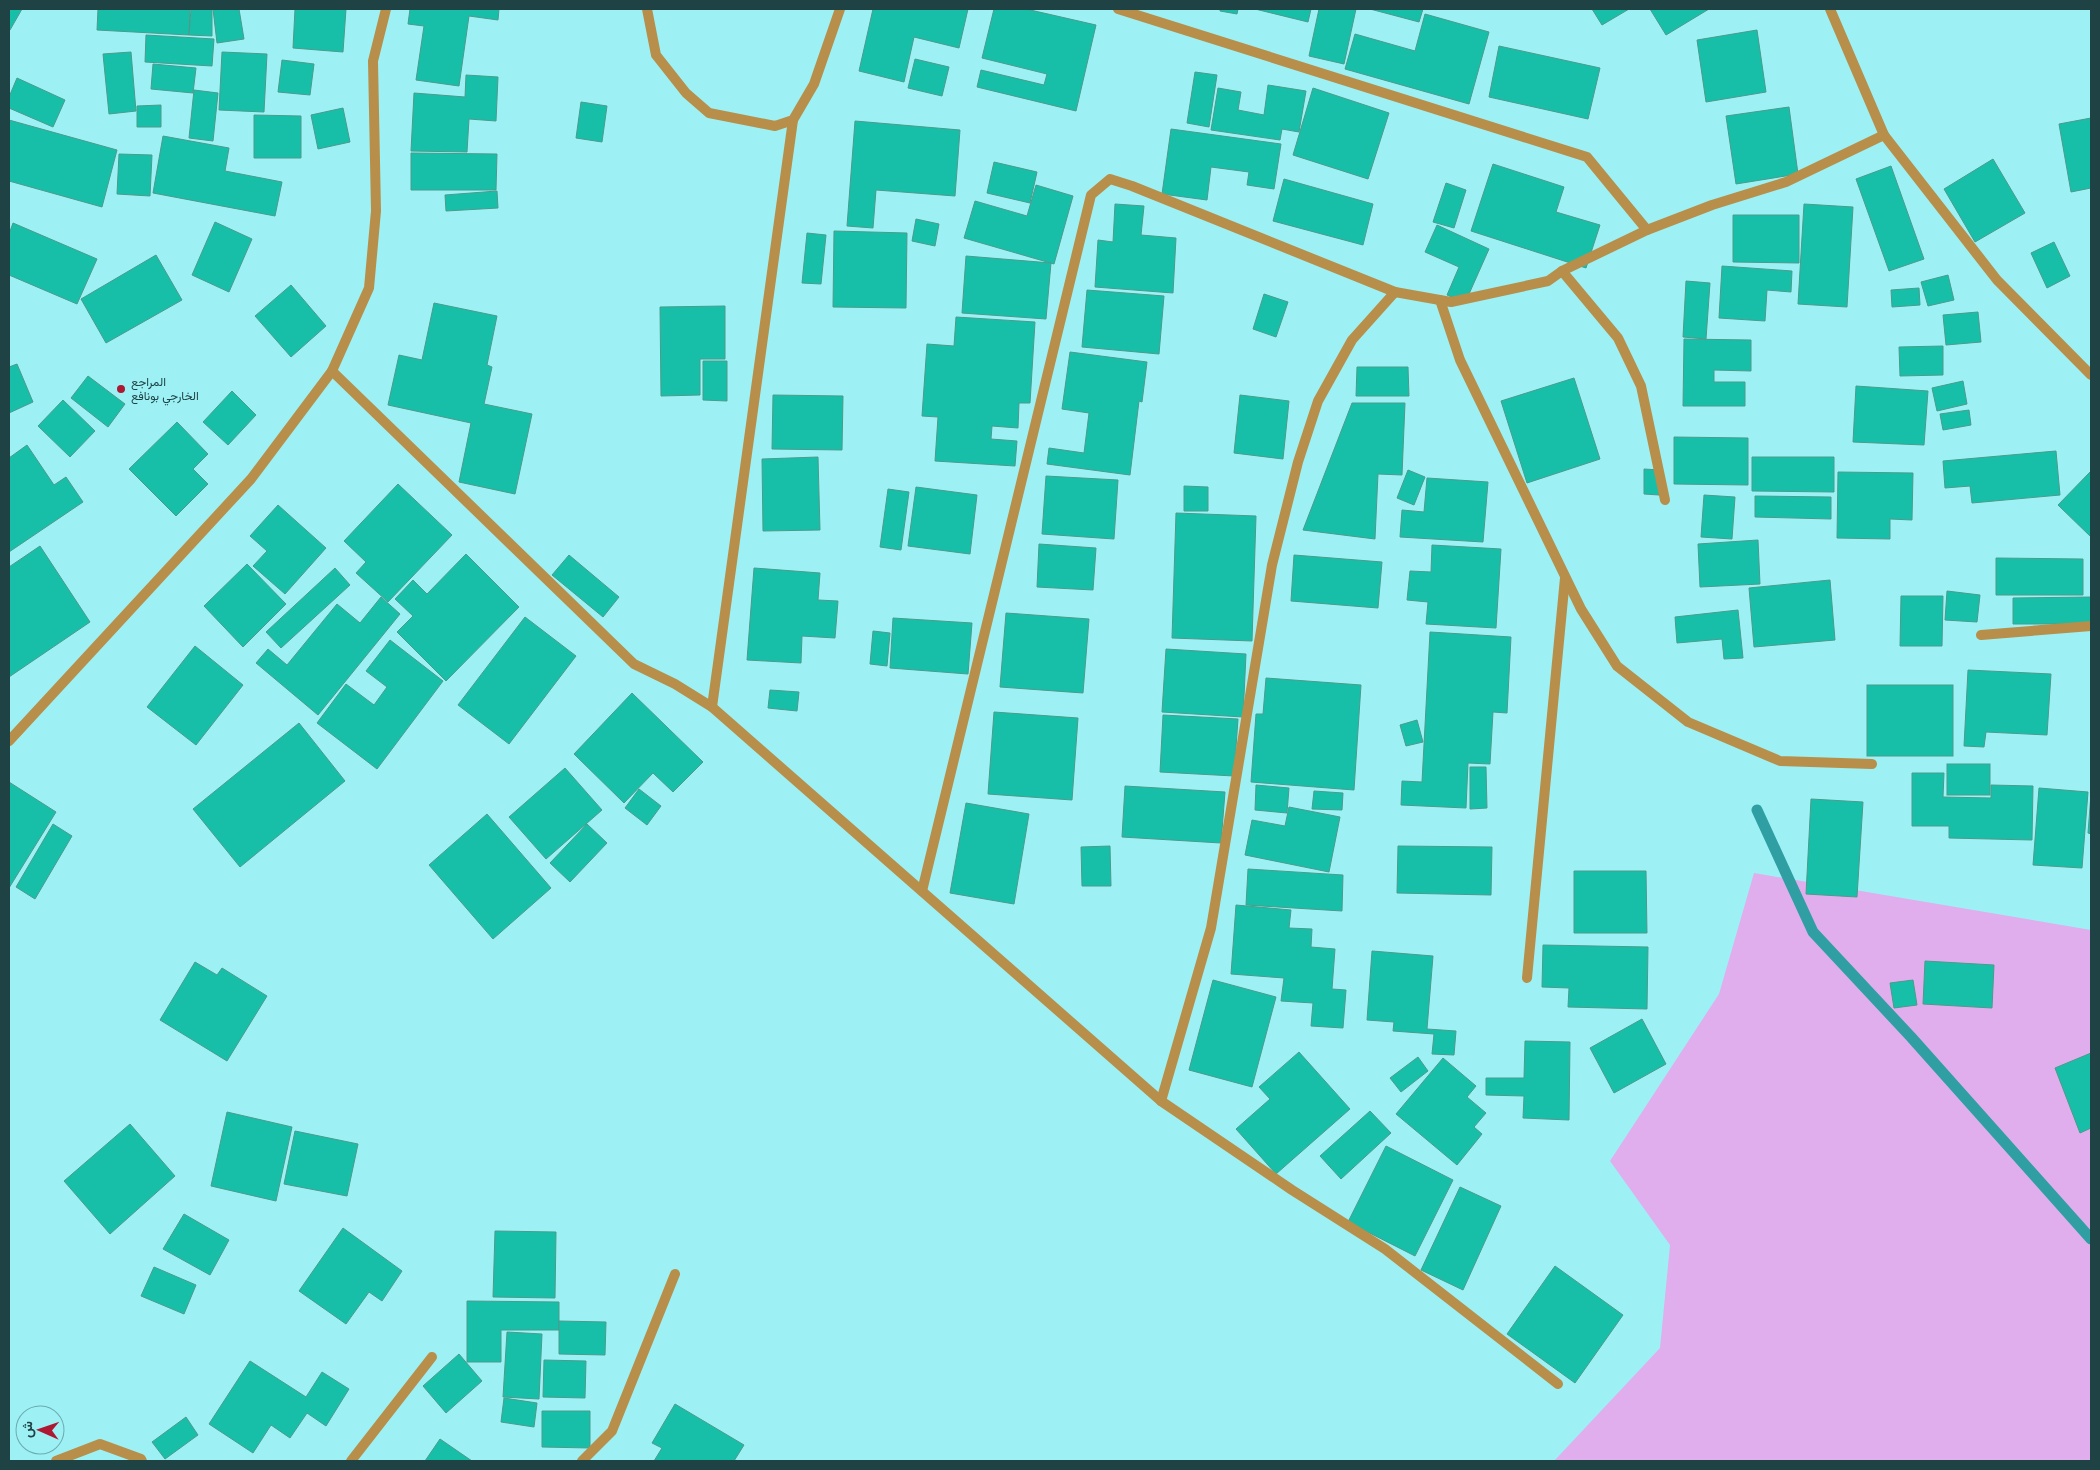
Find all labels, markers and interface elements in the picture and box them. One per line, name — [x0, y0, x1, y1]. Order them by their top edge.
place label: المراجع الخارجي بونافع — [131, 374, 199, 406]
marker: المراجع الخارجي بونافع — [115, 383, 127, 395]
north arrow — [15, 1405, 65, 1455]
text: ش — [18, 1421, 36, 1438]

